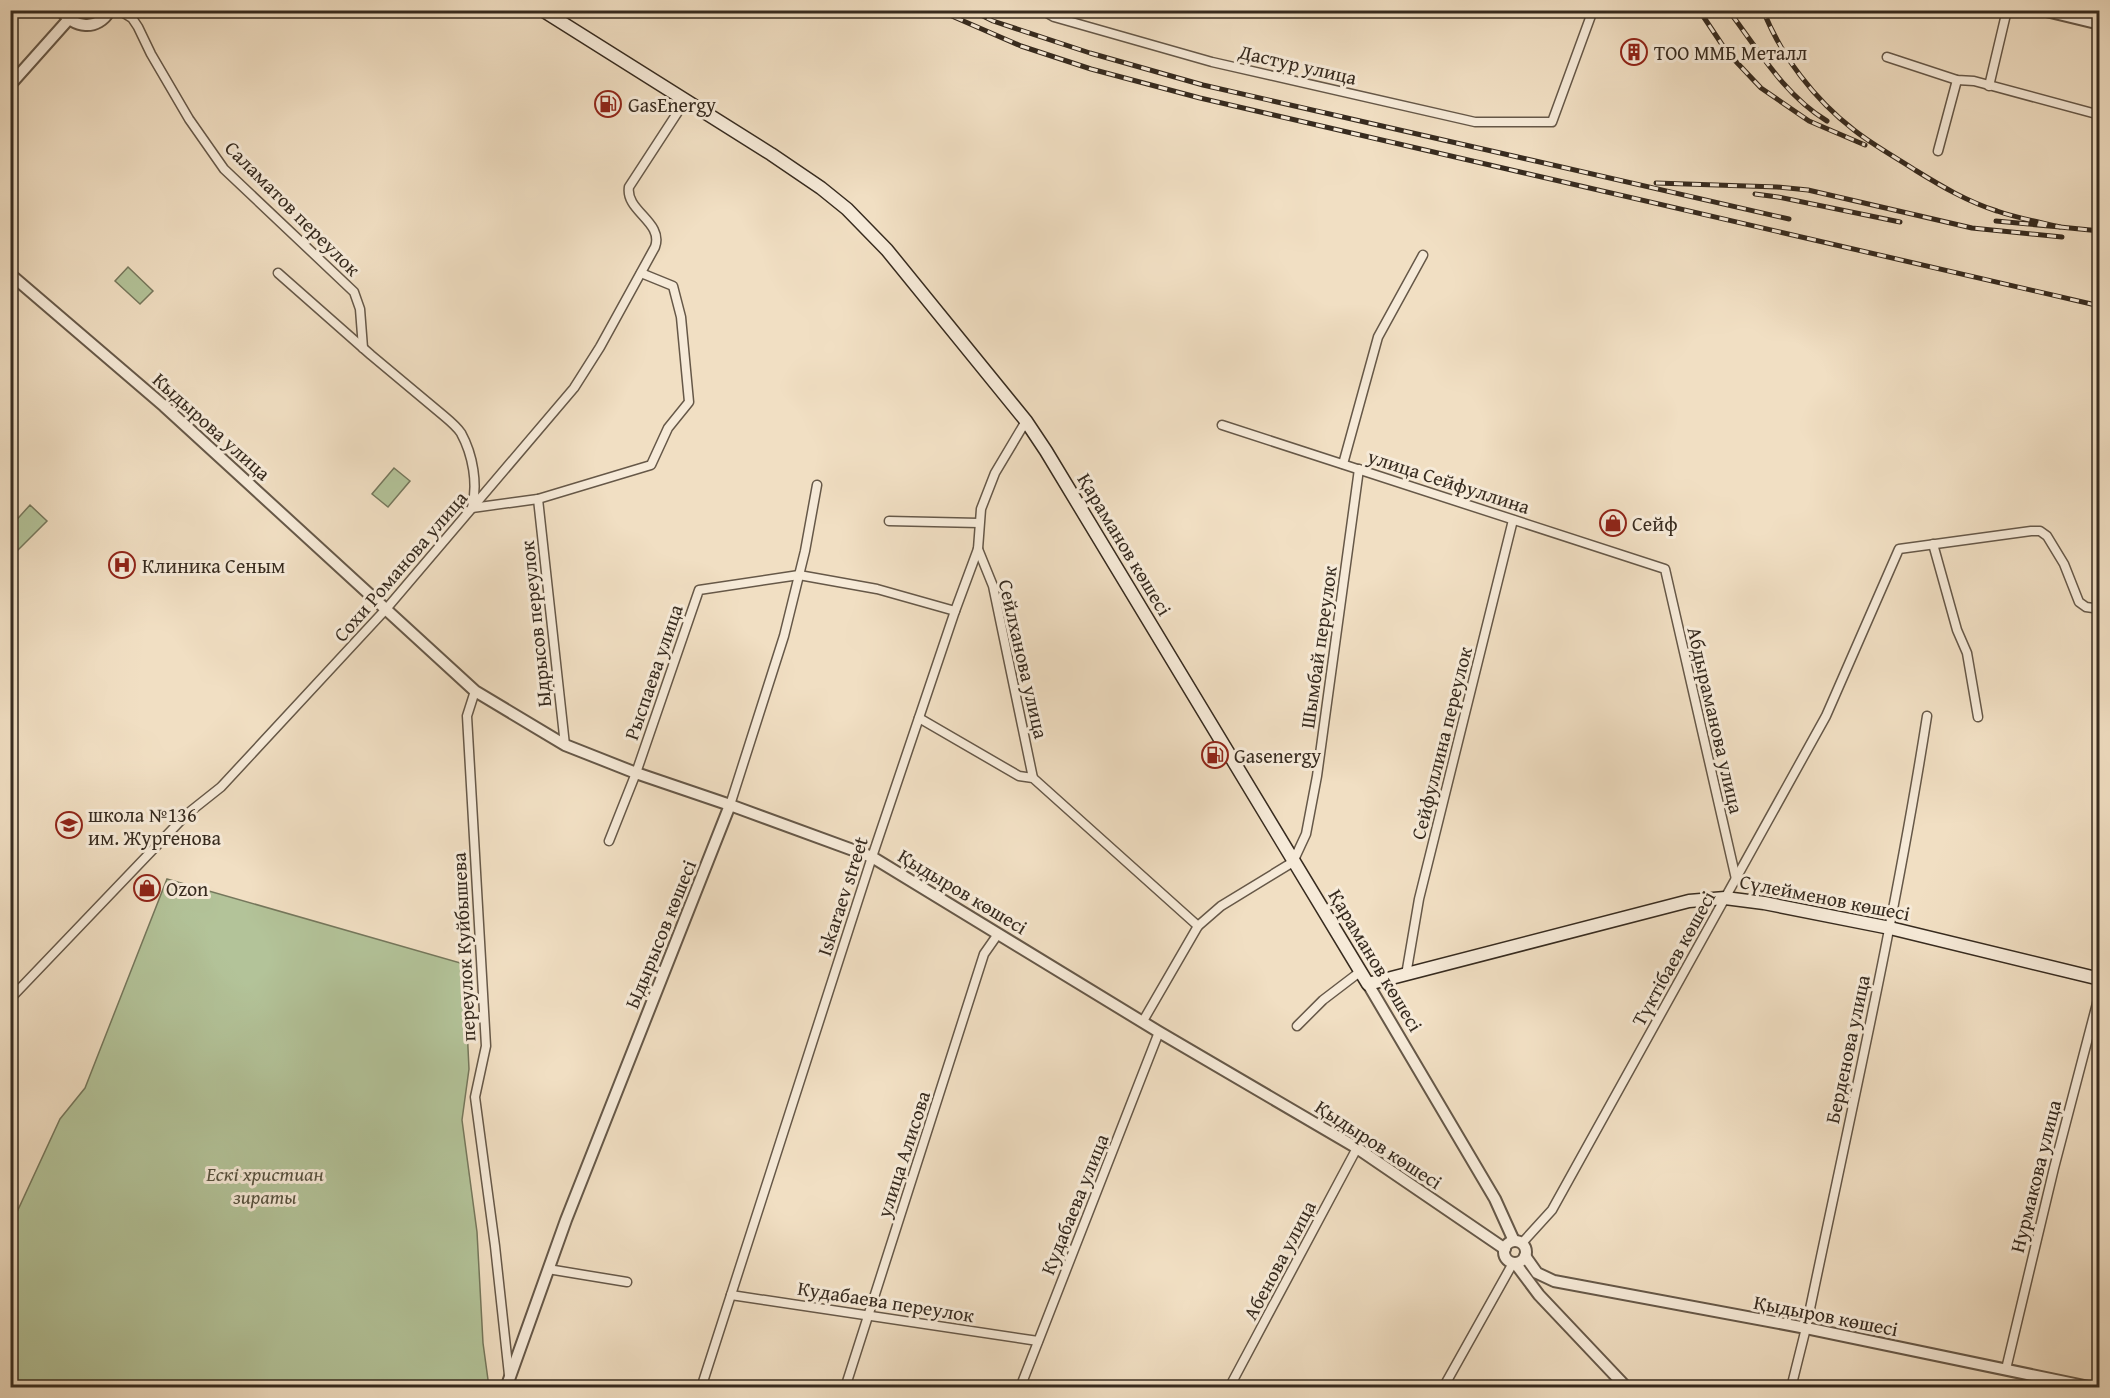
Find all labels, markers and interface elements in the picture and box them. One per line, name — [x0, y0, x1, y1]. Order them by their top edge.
street label: Дастур улица — [1235, 36, 1360, 92]
building icon: ТОО ММБ Металл — [1619, 37, 1649, 67]
place label: ТОО ММБ Металл — [1654, 38, 1807, 67]
fuel station icon: GasEnergy — [593, 89, 623, 119]
place label: GasEnergy — [628, 90, 716, 119]
street label: Саламатов переулок — [219, 134, 368, 283]
street label: Кыдырова улица — [147, 365, 278, 487]
street label: улица Сейфуллина — [1363, 441, 1534, 521]
street label: Қараманов көшесі — [1071, 467, 1179, 621]
street label: Сохи Романова улица — [326, 484, 474, 648]
shop icon: Сейф — [1598, 508, 1628, 538]
place label: Сейф — [1632, 509, 1678, 538]
street label: Ыдрысов переулок — [512, 539, 558, 709]
hospital icon: Клиника Сеным — [107, 550, 137, 580]
place label: Клиника Сеным — [142, 551, 285, 580]
street label: Шымбай переулок — [1292, 563, 1344, 730]
street label: Сейлханова улица — [992, 577, 1056, 742]
street label: Рыспаева улица — [616, 600, 690, 744]
street label: Абдыраманова улица — [1680, 624, 1752, 817]
street label: Сейфуллина переулок — [1403, 643, 1479, 843]
fuel station icon: Gasenergy — [1200, 740, 1230, 770]
place label: Gasenergy — [1234, 741, 1321, 770]
place label: школа №136 им. Жургенова — [88, 800, 222, 852]
school or university icon: школа №136 им. Жургенова — [54, 810, 84, 840]
street label: Iskaraev street — [809, 833, 875, 959]
street label: Қыдыров көшесі — [893, 841, 1034, 941]
street label: переулок Куйбышева — [444, 851, 482, 1042]
street label: Ыдырысов көшесі — [617, 855, 703, 1013]
street label: Сүлейменов көшесі — [1737, 866, 1913, 928]
shop icon: Ozon — [132, 873, 162, 903]
place label: Ozon — [166, 874, 208, 903]
street label: Қараманов көшесі — [1322, 883, 1430, 1037]
street label: Түктібаев көшесі — [1624, 885, 1722, 1031]
street label: Берденова улица — [1817, 972, 1877, 1126]
street label: улица Алисова — [869, 1086, 937, 1222]
street label: Қыдыров көшесі — [1310, 1092, 1449, 1196]
street label: Нурмакова улица — [2002, 1096, 2068, 1255]
street label: Кудабаева улица — [1033, 1129, 1116, 1279]
park label: Ескі христиан зираты — [205, 1159, 324, 1211]
street label: Абенова улица — [1235, 1195, 1323, 1325]
street label: Кудабаева переулок — [796, 1273, 977, 1329]
street label: Қыдыров көшесі — [1751, 1287, 1901, 1343]

